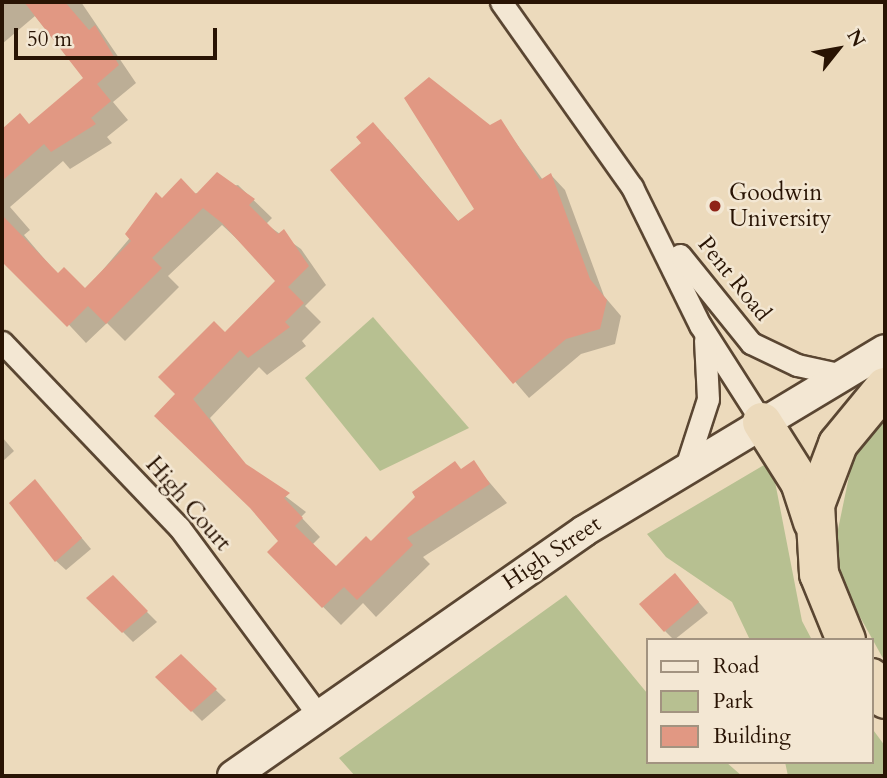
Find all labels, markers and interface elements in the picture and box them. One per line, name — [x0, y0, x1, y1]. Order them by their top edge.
scale bar — [18, 14, 220, 58]
north arrow — [803, 14, 873, 84]
text: N — [841, 24, 871, 52]
text: 50 m — [27, 25, 72, 54]
place label: Goodwin University — [729, 179, 831, 233]
marker: Goodwin University — [707, 198, 723, 214]
street label: Pent Road — [691, 231, 777, 327]
street label: High Court — [140, 451, 236, 557]
street label: High Street — [498, 510, 606, 596]
legend — [646, 638, 873, 764]
text: Road — [713, 652, 759, 681]
text: Park — [713, 687, 753, 716]
text: Building — [713, 722, 791, 751]

